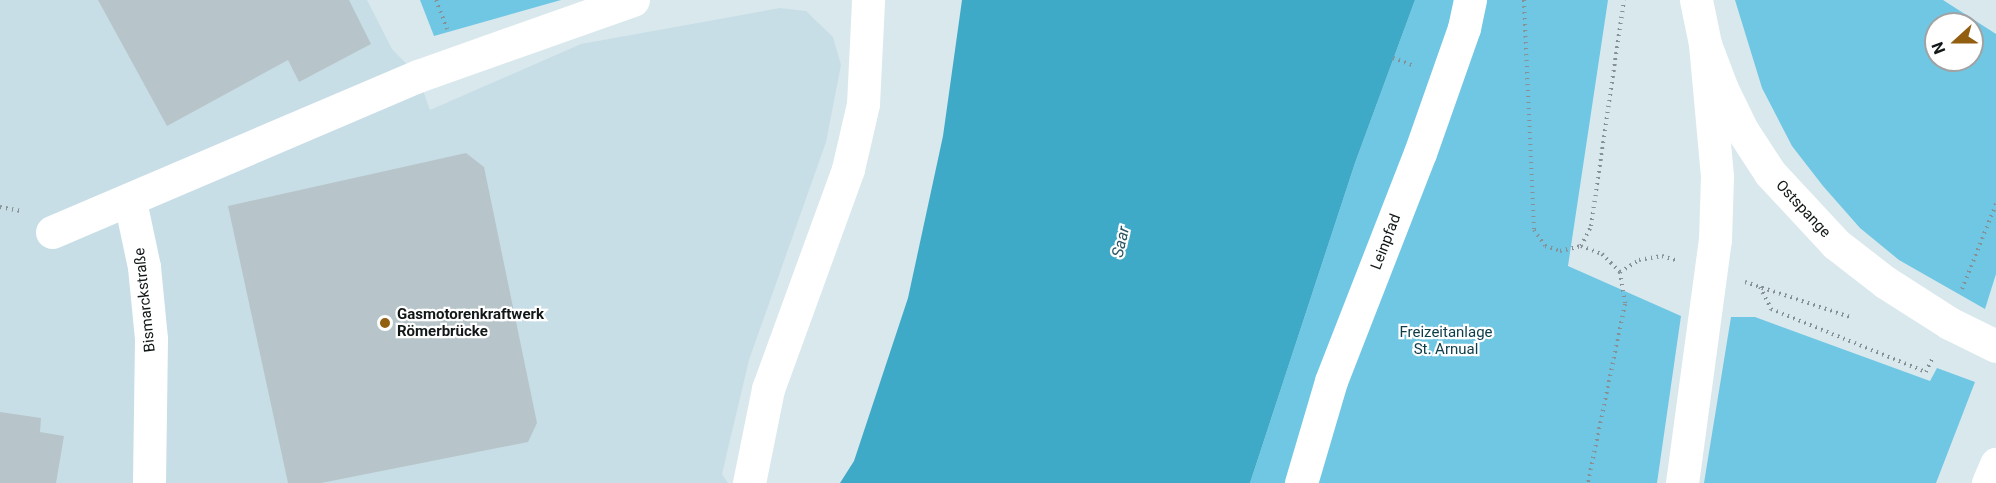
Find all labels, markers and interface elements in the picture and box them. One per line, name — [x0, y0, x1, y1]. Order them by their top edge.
north arrow — [1924, 12, 1984, 72]
text: N — [1928, 39, 1949, 57]
street label: Ostspange — [1772, 177, 1834, 241]
street label: Leinpfad — [1367, 212, 1405, 272]
water label: Saar — [1108, 225, 1134, 259]
street label: Bismarckstraße — [131, 247, 159, 353]
place label: Gasmotorenkraftwerk Römerbrücke — [397, 305, 544, 340]
marker: Gasmotorenkraftwerk Römerbrücke — [378, 316, 392, 330]
park label: Freizeitanlage St. Arnual — [1399, 323, 1493, 358]

